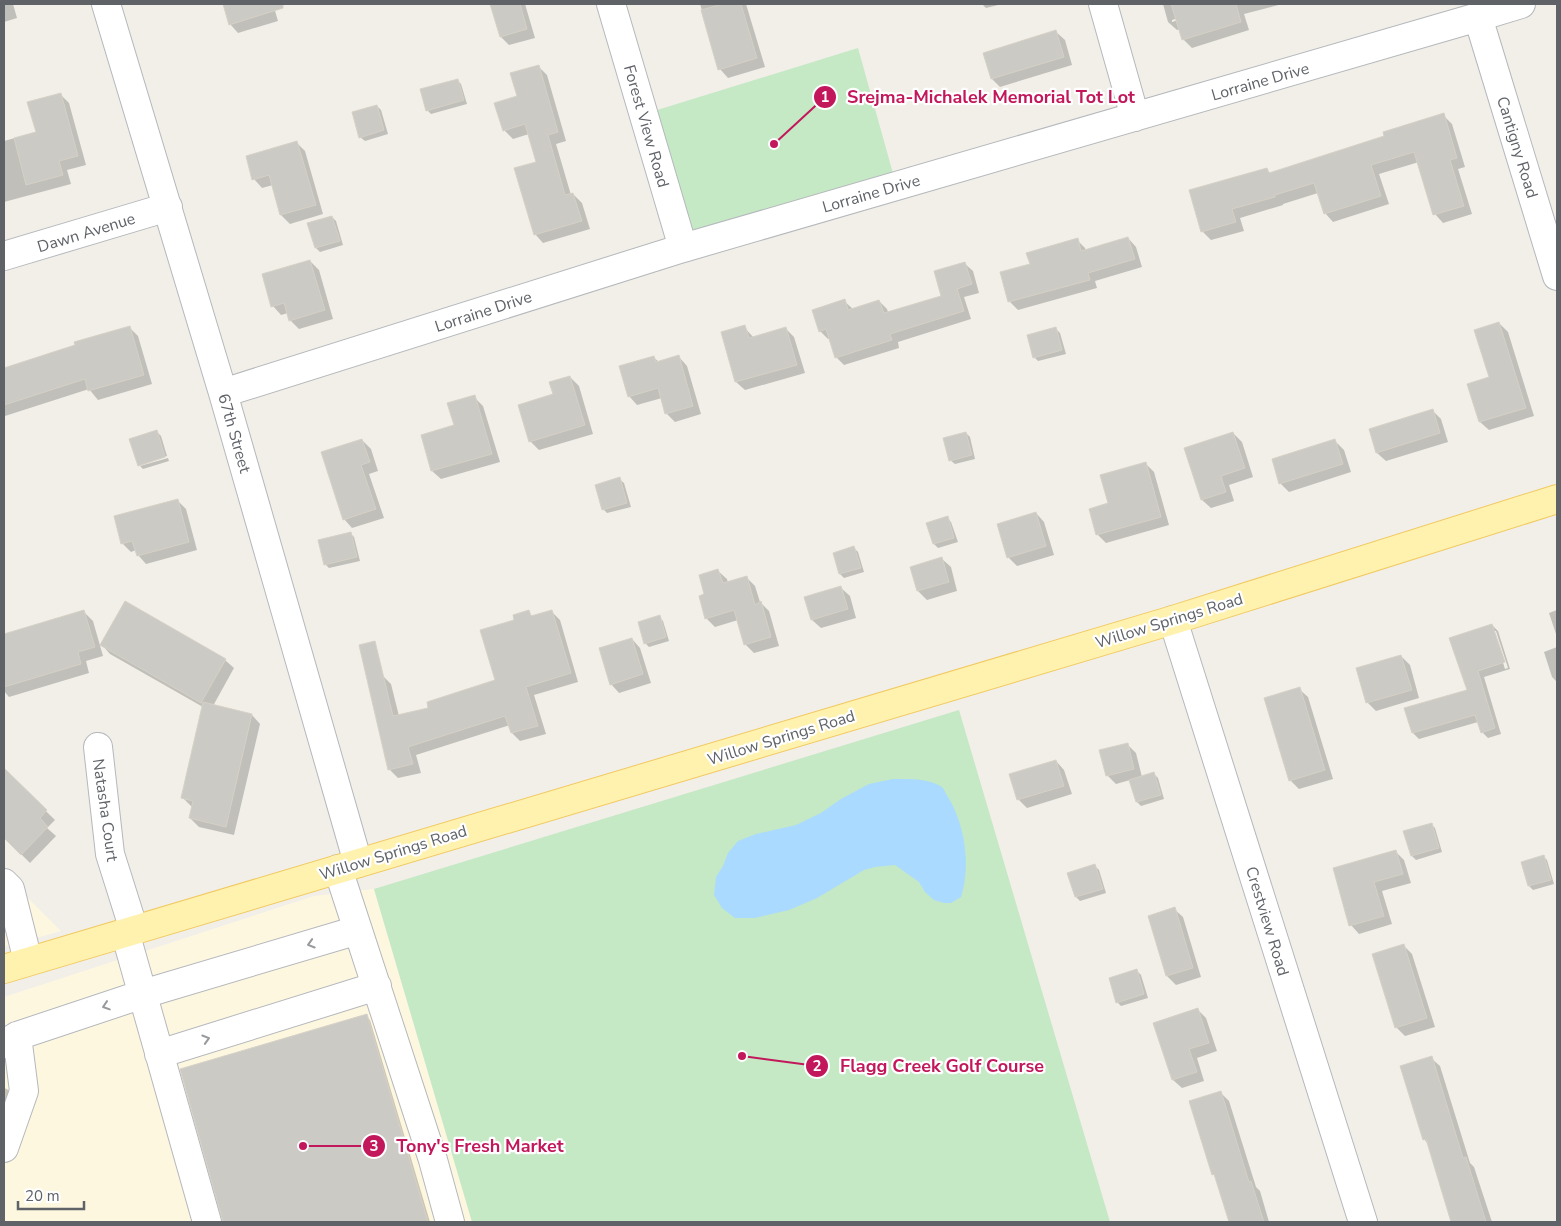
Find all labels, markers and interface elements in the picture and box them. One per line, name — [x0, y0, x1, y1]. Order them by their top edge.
street label: Lorraine Drive — [1209, 58, 1312, 106]
street label: Forest View Road — [618, 62, 674, 190]
callout: Srejma-Michalek Memorial Tot Lot — [812, 81, 1145, 114]
text: Srejma-Michalek Memorial Tot Lot — [847, 85, 1135, 109]
text: 1 — [820, 87, 830, 107]
street label: Cantigny Road — [1491, 94, 1543, 201]
street label: Lorraine Drive — [820, 170, 923, 218]
street label: Dawn Avenue — [35, 208, 138, 258]
street label: Lorraine Drive — [432, 286, 535, 338]
street label: 67th Street — [212, 391, 256, 476]
street label: Willow Springs Road — [1093, 588, 1246, 654]
street label: Willow Springs Road — [705, 705, 858, 771]
street label: Natasha Court — [87, 757, 123, 863]
street label: Willow Springs Road — [317, 820, 470, 886]
street label: Crestview Road — [1240, 864, 1294, 979]
one-way arrow — [308, 939, 316, 949]
one-way arrow — [102, 1001, 110, 1011]
one-way arrow — [201, 1035, 210, 1045]
callout: Flagg Creek Golf Course — [805, 1049, 1054, 1082]
text: Flagg Creek Golf Course — [840, 1054, 1044, 1078]
text: 2 — [812, 1056, 822, 1076]
callout: Tony's Fresh Market — [361, 1130, 574, 1163]
text: Tony's Fresh Market — [396, 1134, 564, 1158]
text: 3 — [369, 1136, 379, 1156]
scale bar — [18, 1178, 84, 1210]
text: 20 m — [25, 1186, 60, 1206]

